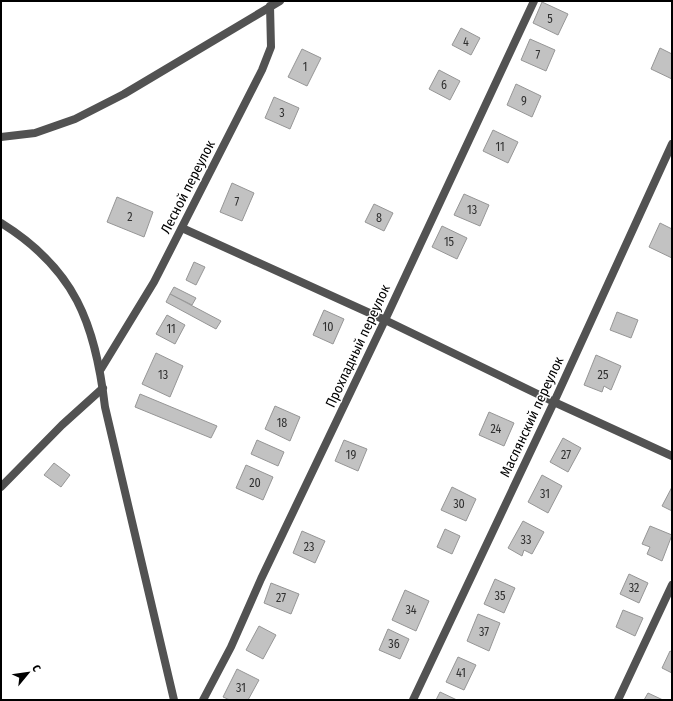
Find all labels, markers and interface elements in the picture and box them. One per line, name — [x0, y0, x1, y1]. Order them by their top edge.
house number: 5 — [547, 12, 553, 26]
house number: 4 — [463, 35, 469, 49]
house number: 7 — [536, 48, 541, 62]
house number: 1 — [303, 60, 307, 74]
house number: 6 — [441, 78, 447, 92]
house number: 9 — [521, 94, 527, 108]
house number: 3 — [279, 106, 285, 120]
street label: Лесной переулок — [157, 137, 219, 237]
house number: 11 — [495, 140, 505, 154]
house number: 7 — [235, 195, 240, 209]
house number: 13 — [467, 203, 477, 217]
house number: 2 — [127, 210, 133, 224]
house number: 8 — [376, 211, 382, 225]
house number: 15 — [444, 235, 455, 249]
street label: Прохладный переулок — [322, 281, 394, 410]
house number: 10 — [323, 320, 333, 334]
house number: 11 — [166, 322, 176, 336]
street label: Маслянский переулок — [497, 354, 568, 480]
house number: 13 — [158, 368, 168, 382]
house number: 25 — [598, 368, 609, 382]
house number: 18 — [277, 416, 287, 430]
house number: 24 — [491, 422, 502, 436]
house number: 19 — [346, 448, 356, 462]
house number: 27 — [561, 448, 571, 462]
house number: 20 — [249, 476, 261, 490]
house number: 31 — [540, 487, 550, 501]
house number: 30 — [453, 497, 465, 511]
house number: 33 — [521, 533, 531, 547]
house number: 23 — [304, 540, 314, 554]
house number: 32 — [629, 581, 639, 595]
house number: 35 — [495, 589, 506, 603]
house number: 27 — [276, 591, 286, 605]
house number: 34 — [405, 603, 417, 617]
house number: 37 — [479, 625, 489, 639]
house number: 36 — [388, 637, 400, 651]
north arrow — [8, 653, 48, 693]
text: С — [29, 663, 44, 674]
house number: 41 — [456, 666, 466, 680]
house number: 31 — [236, 681, 246, 695]

